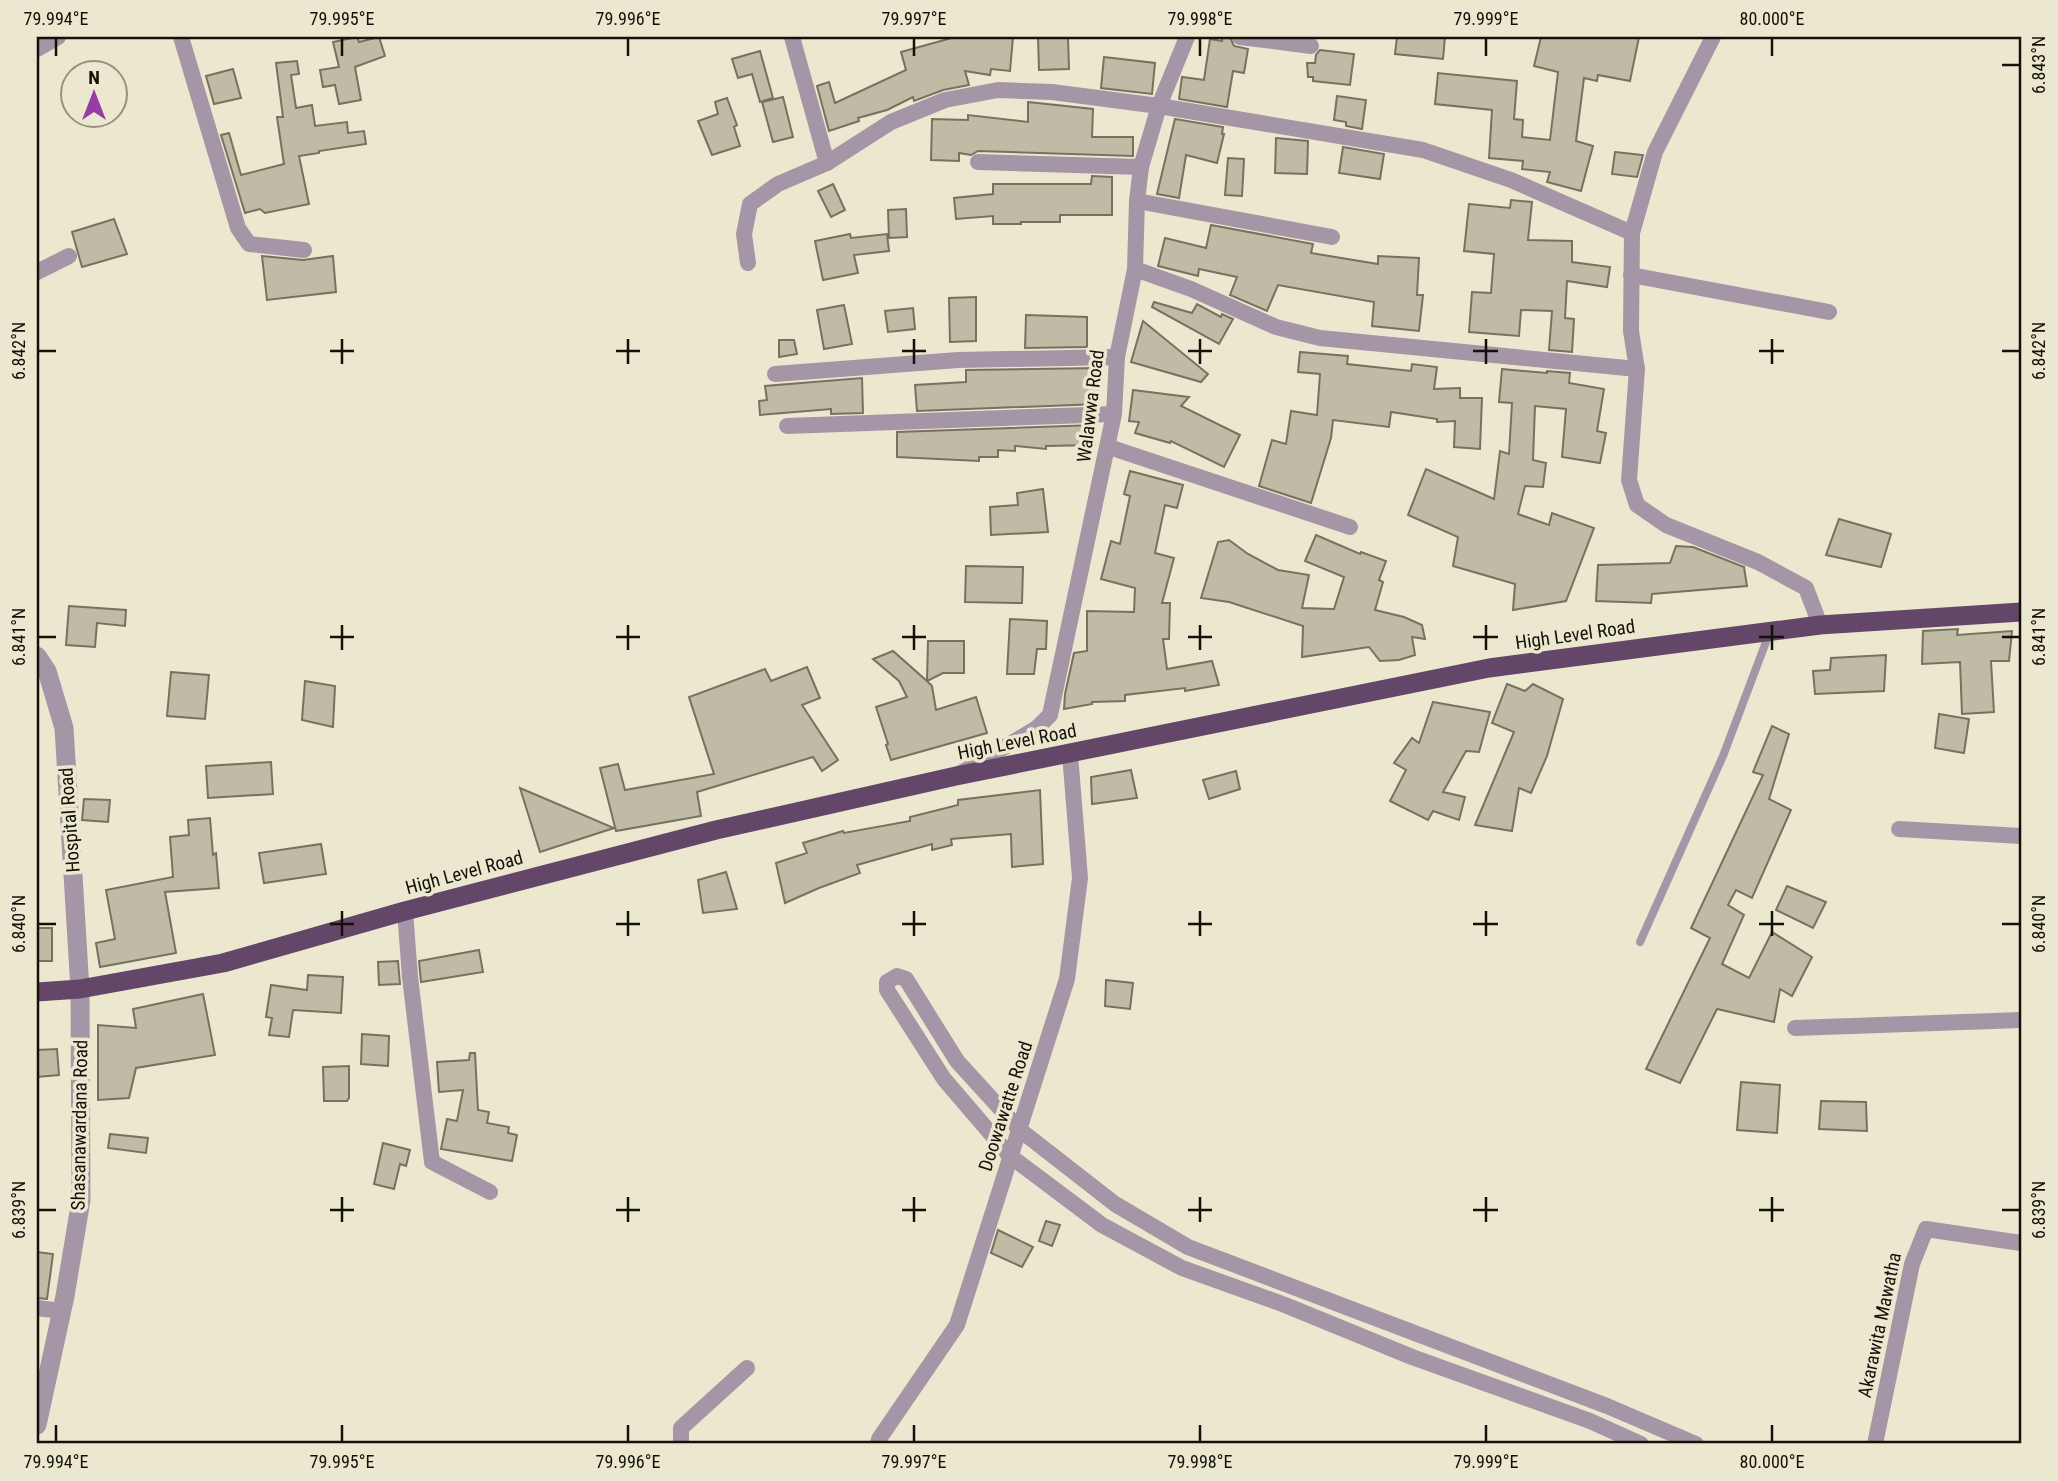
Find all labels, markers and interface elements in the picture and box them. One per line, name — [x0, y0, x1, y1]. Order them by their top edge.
text: 79.994°E — [24, 8, 88, 29]
text: 79.995°E — [310, 8, 374, 29]
text: 79.996°E — [596, 8, 660, 29]
text: 79.997°E — [882, 8, 946, 29]
text: 79.998°E — [1168, 8, 1232, 29]
text: 79.999°E — [1454, 8, 1518, 29]
text: 80.000°E — [1740, 8, 1804, 29]
text: 6.843°N — [2028, 36, 2049, 94]
north arrow — [60, 60, 130, 130]
text: N — [88, 66, 100, 89]
text: 6.842°N — [8, 322, 29, 380]
text: 6.842°N — [2028, 322, 2049, 380]
street label: Walawwa Road — [1072, 349, 1109, 464]
text: 6.841°N — [8, 608, 29, 666]
text: 6.841°N — [2028, 608, 2049, 666]
street label: High Level Road — [1514, 615, 1636, 654]
street label: High Level Road — [956, 719, 1079, 764]
street label: Hospital Road — [54, 767, 85, 873]
street label: High Level Road — [403, 846, 525, 899]
text: 6.840°N — [8, 895, 29, 953]
text: 6.840°N — [2028, 895, 2049, 953]
street label: Doowawatte Road — [974, 1038, 1037, 1174]
street label: Shasanawardana Road — [67, 1040, 92, 1211]
text: 6.839°N — [8, 1181, 29, 1239]
text: 6.839°N — [2028, 1181, 2049, 1239]
street label: Akarawita Mawatha — [1853, 1250, 1906, 1400]
text: 79.994°E — [24, 1451, 88, 1472]
text: 79.995°E — [310, 1451, 374, 1472]
text: 79.996°E — [596, 1451, 660, 1472]
text: 79.997°E — [882, 1451, 946, 1472]
text: 79.998°E — [1168, 1451, 1232, 1472]
text: 79.999°E — [1454, 1451, 1518, 1472]
text: 80.000°E — [1740, 1451, 1804, 1472]

